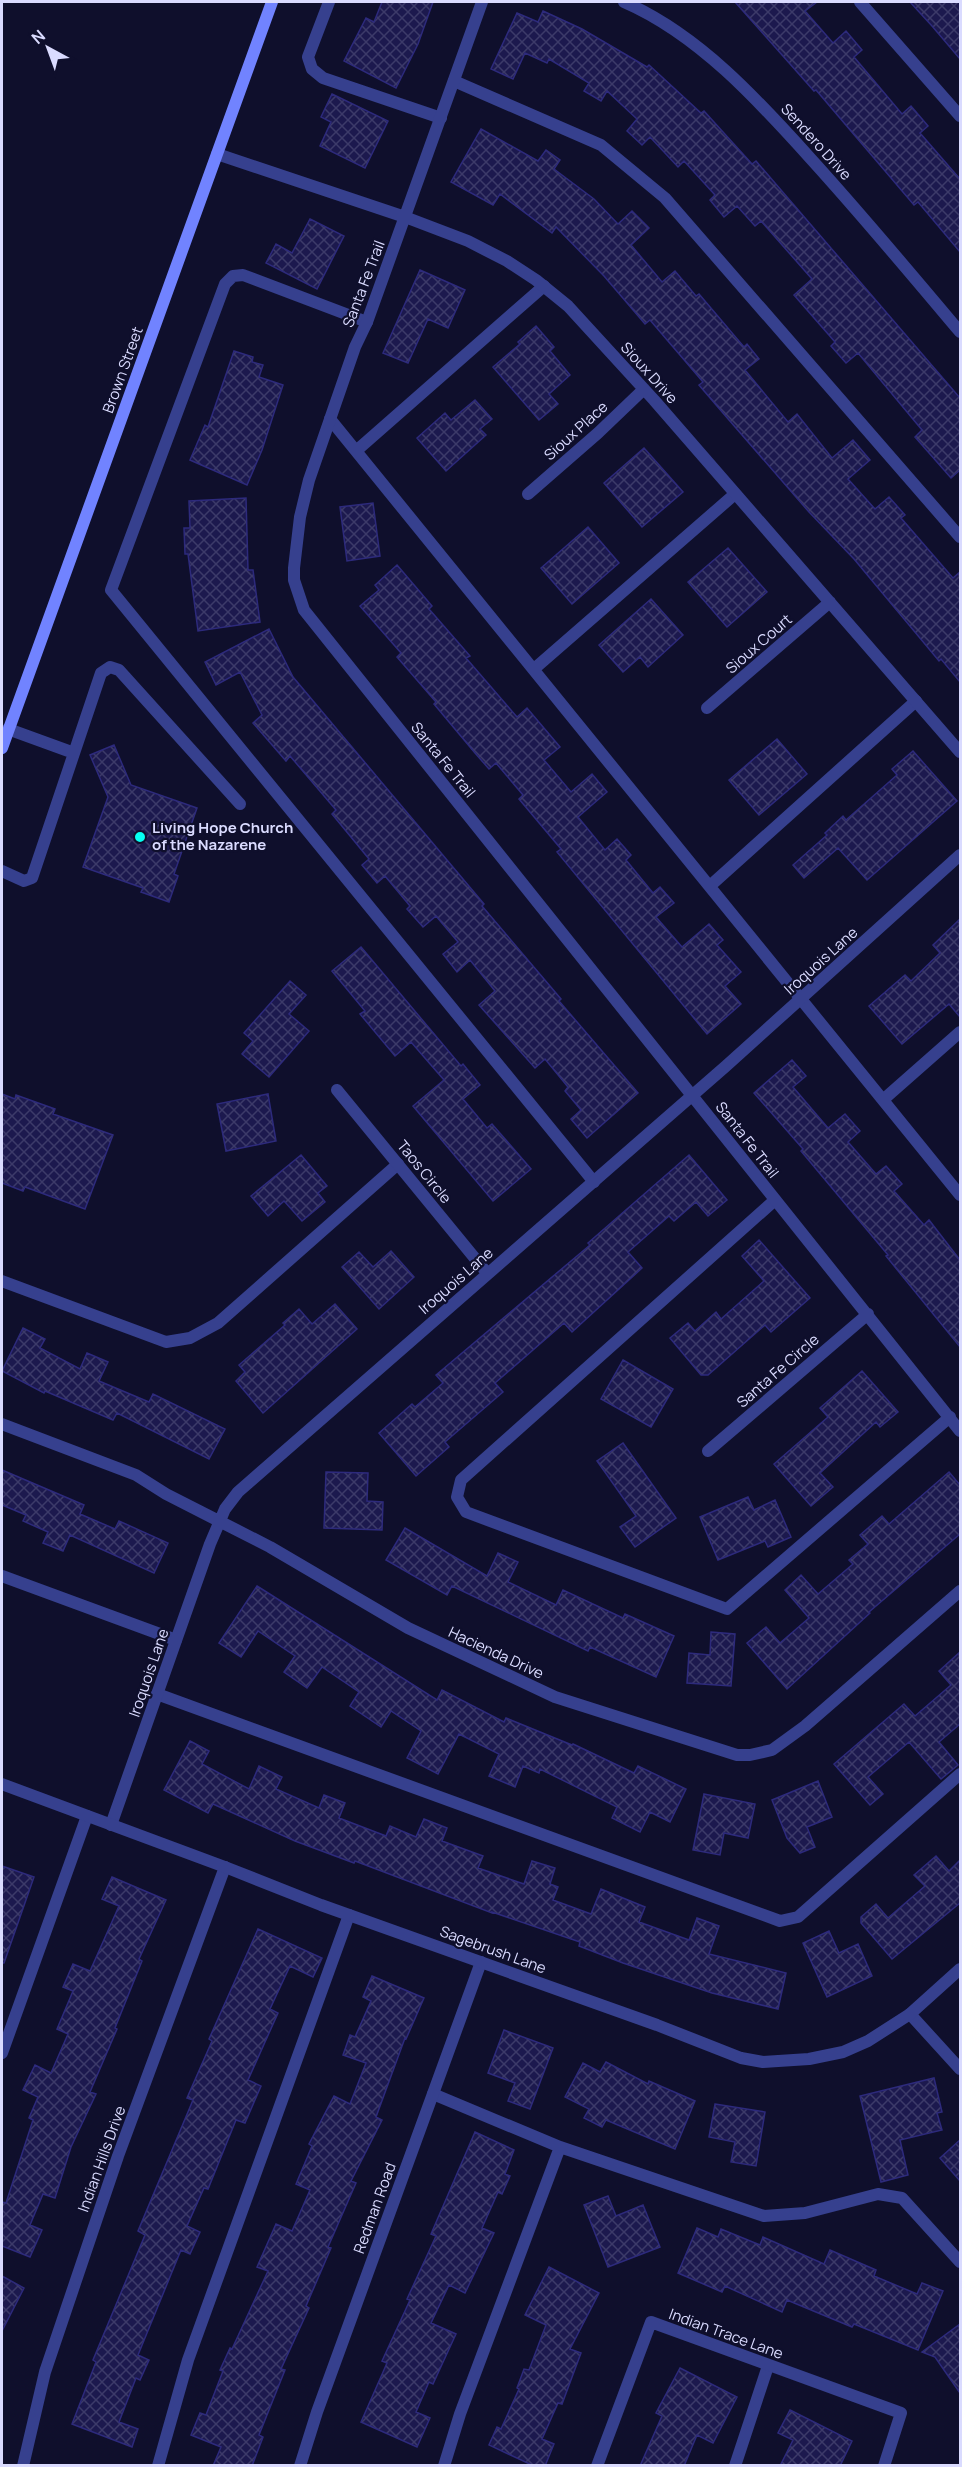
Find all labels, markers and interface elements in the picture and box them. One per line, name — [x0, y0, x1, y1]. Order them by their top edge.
north arrow — [18, 18, 78, 78]
text: N — [27, 25, 50, 49]
street label: Sendero Drive — [776, 99, 857, 185]
street label: Santa Fe Trail — [337, 237, 390, 330]
street label: Brown Street — [97, 324, 148, 416]
street label: Sioux Drive — [616, 337, 683, 408]
street label: Sioux Place — [539, 396, 612, 465]
street label: Sioux Court — [721, 609, 796, 678]
street label: Santa Fe Trail — [406, 717, 480, 802]
place label: Living Hope Church of the Nazarene — [152, 817, 293, 855]
marker: Living Hope Church of the Nazarene — [133, 830, 147, 844]
street label: Iroquois Lane — [779, 922, 862, 999]
street label: Santa Fe Trail — [711, 1097, 784, 1182]
street label: Taos Circle — [392, 1136, 457, 1208]
street label: Iroquois Lane — [414, 1242, 498, 1319]
street label: Santa Fe Circle — [732, 1329, 824, 1412]
street label: Hacienda Drive — [445, 1621, 547, 1684]
street label: Iroquois Lane — [124, 1626, 174, 1720]
street label: Sagebrush Lane — [437, 1921, 550, 1979]
street label: Indian Hills Drive — [73, 2103, 131, 2215]
street label: Redman Road — [348, 2159, 401, 2256]
street label: Indian Trace Lane — [666, 2303, 786, 2364]

